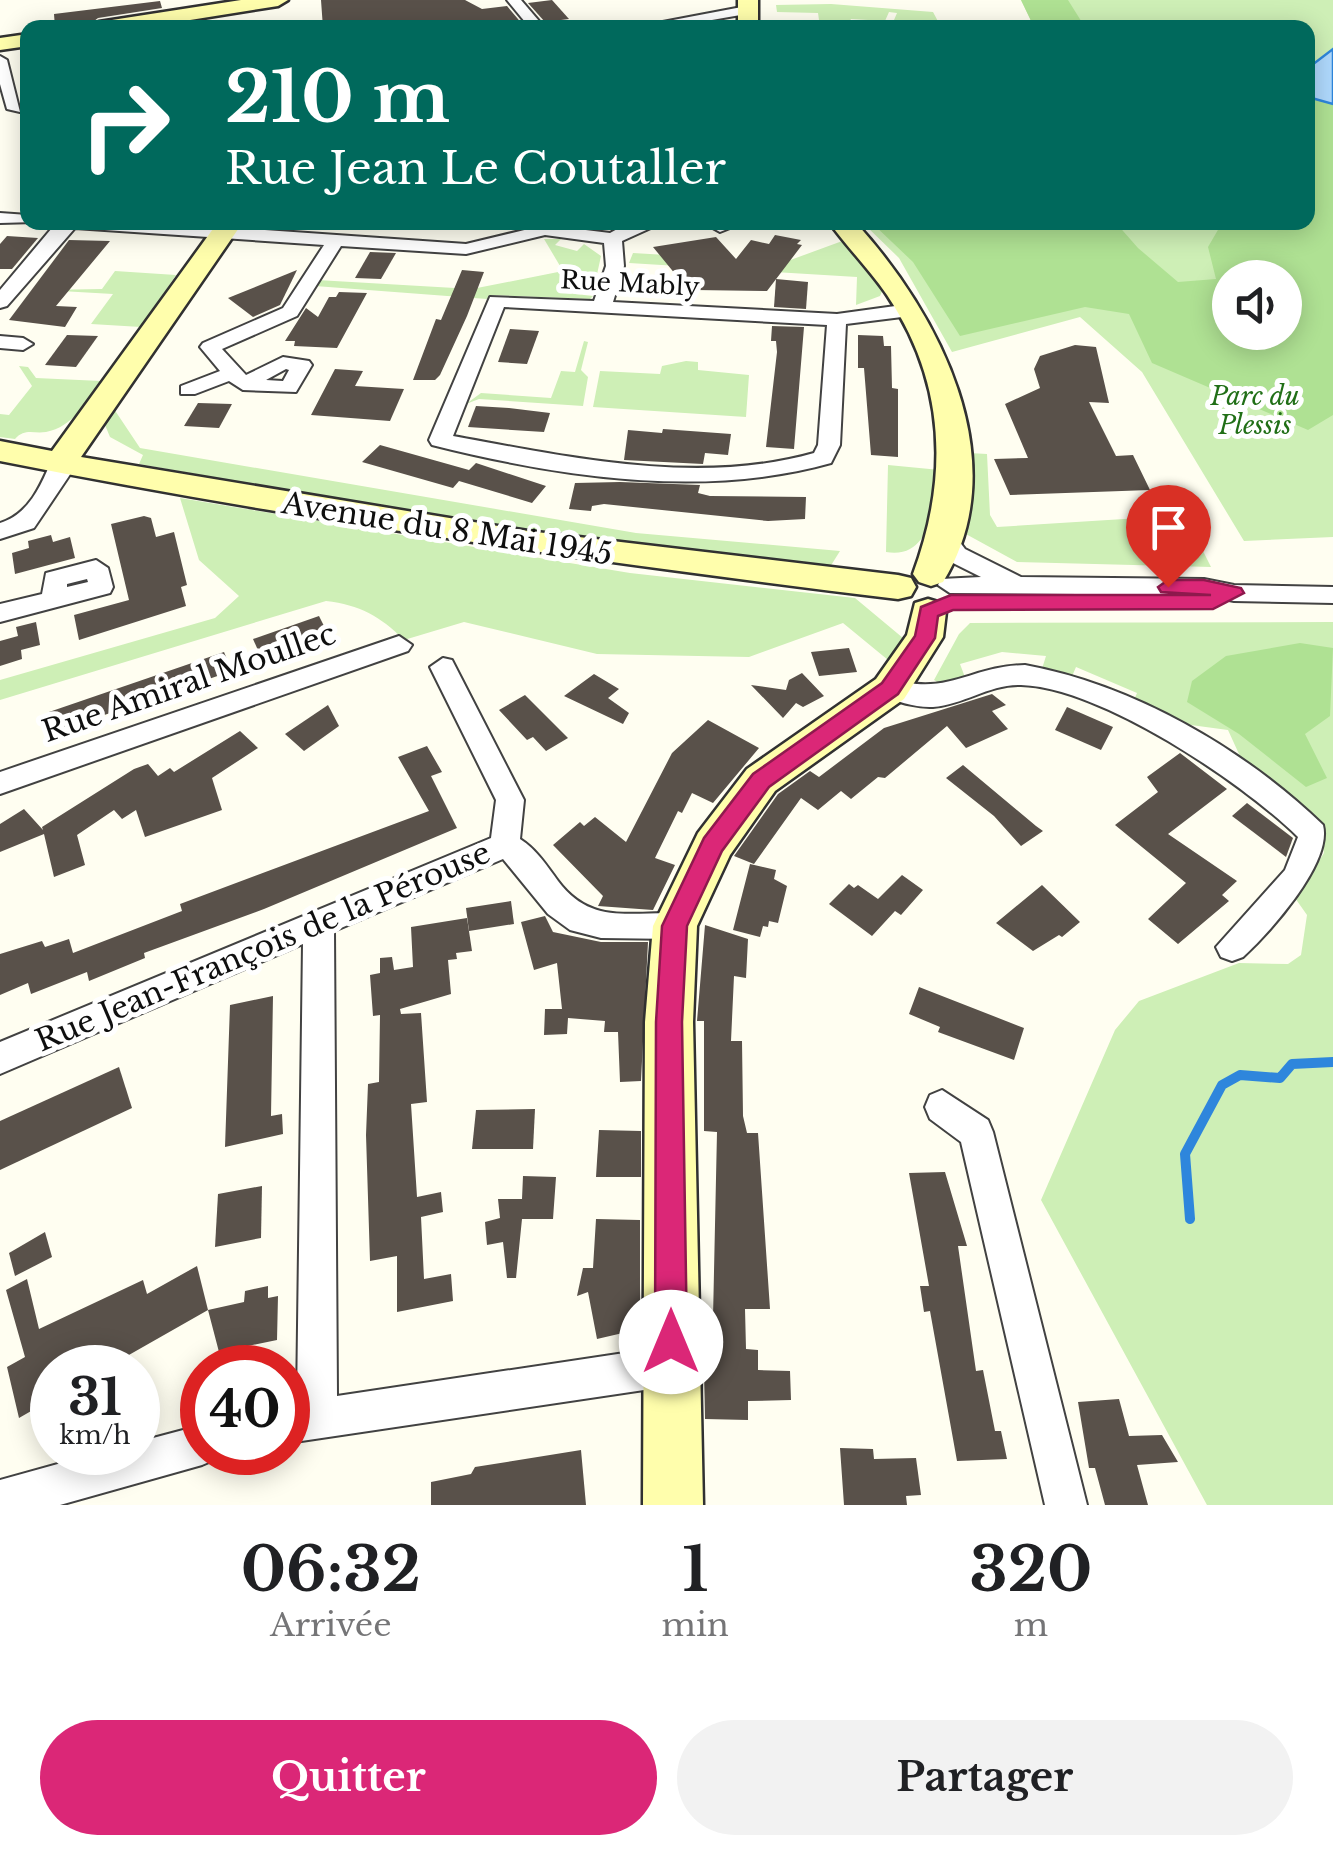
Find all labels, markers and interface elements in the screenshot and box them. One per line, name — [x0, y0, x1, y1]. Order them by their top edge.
text: 210 m — [225, 54, 450, 141]
icon: right — [60, 60, 190, 190]
text: Rue Jean Le Coutaller — [225, 140, 726, 196]
map controls — [1212, 260, 1302, 350]
button: sound — [1212, 260, 1302, 350]
street label: Rue Mably — [560, 264, 700, 303]
park label: Parc du Plessis — [1209, 381, 1300, 441]
street label: Avenue du 8 Mai 1945 — [278, 484, 615, 573]
pin — [1126, 485, 1211, 588]
icon: arrive — [1141, 500, 1196, 555]
street label: Rue Amiral Moullec — [37, 615, 340, 750]
street label: Rue Jean-François de la Pérouse — [30, 834, 496, 1059]
position arrow — [619, 1290, 723, 1394]
speed limit sign: 40 — [180, 1345, 310, 1475]
text: 31 — [68, 1366, 122, 1429]
text: km/h — [60, 1420, 130, 1451]
text: 06:32 — [241, 1533, 421, 1607]
text: 1 — [682, 1533, 708, 1607]
text: 320 — [970, 1533, 1092, 1607]
text: Arrivée — [270, 1605, 392, 1645]
text: min — [662, 1605, 729, 1645]
text: m — [1014, 1605, 1048, 1645]
button: Quitter — [40, 1720, 657, 1835]
button: Partager — [677, 1720, 1293, 1835]

